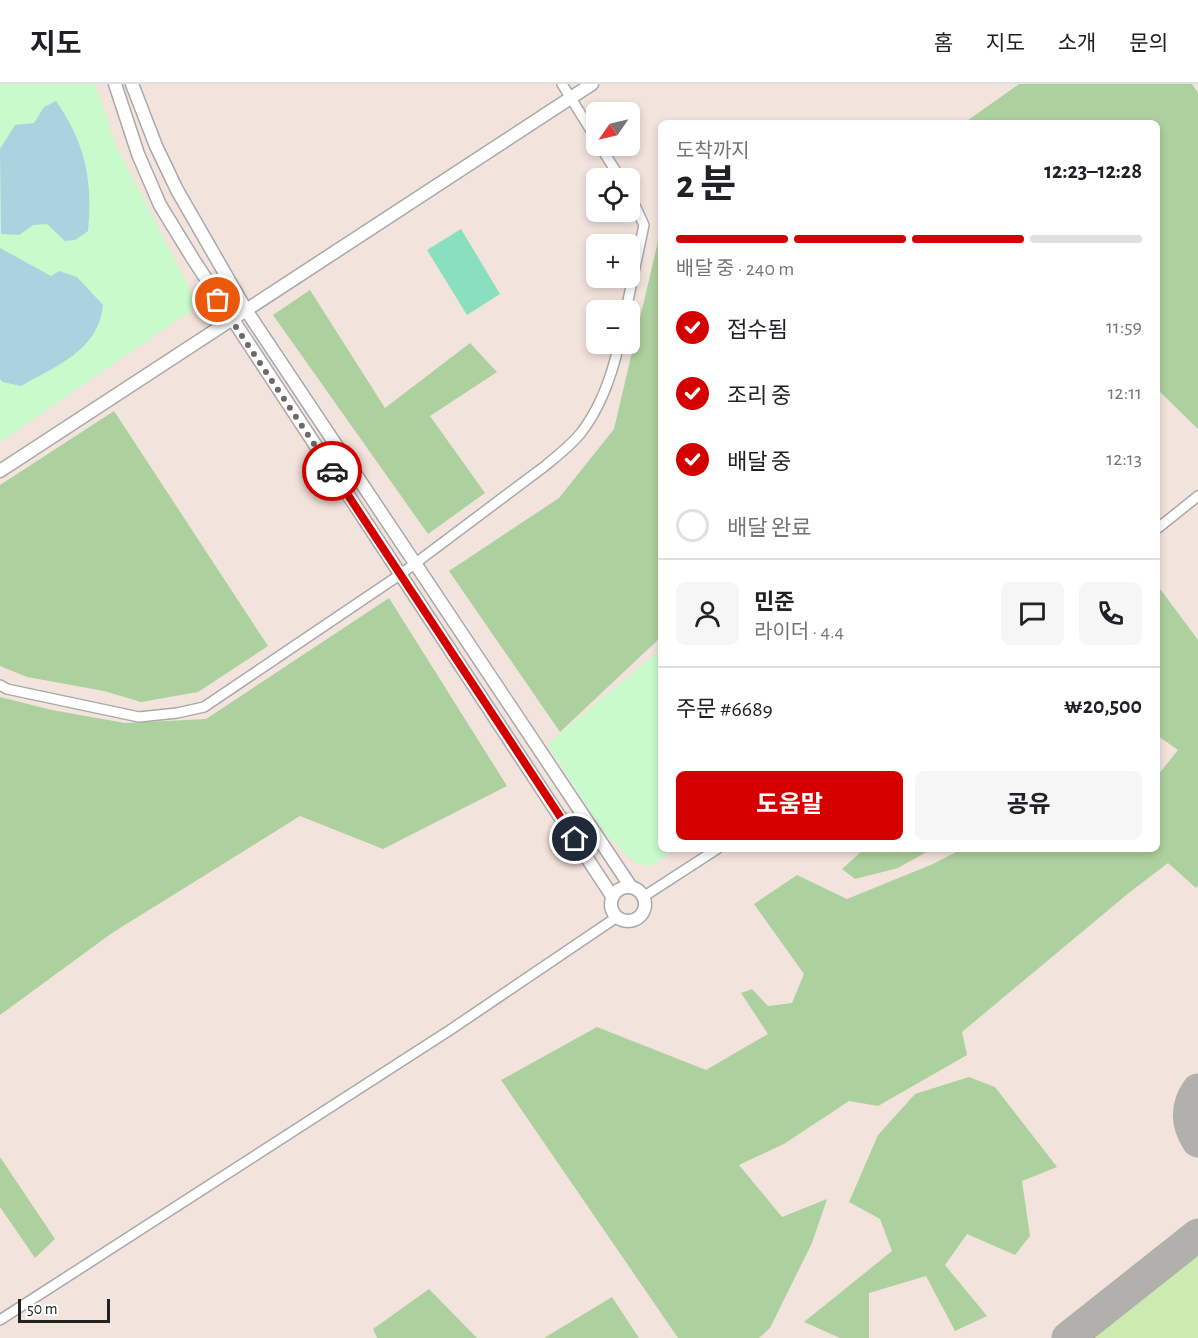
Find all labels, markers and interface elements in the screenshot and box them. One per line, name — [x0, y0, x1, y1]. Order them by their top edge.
text: 지도 — [30, 31, 82, 59]
text: 홈 — [934, 33, 953, 54]
text: 지도 — [986, 33, 1025, 54]
text: 소개 — [1058, 33, 1096, 54]
text: 문의 — [1129, 33, 1168, 54]
north arrow — [586, 102, 640, 156]
map controls — [586, 102, 640, 354]
text: 도착까지 — [676, 141, 750, 161]
text: 12:23–12:28 — [1044, 160, 1142, 182]
text: 2 분 — [676, 166, 736, 205]
button: locate — [586, 168, 640, 222]
button: + — [586, 234, 640, 288]
text: 배달 중 · 240 m — [676, 259, 794, 279]
pin — [192, 274, 243, 325]
icon: bag — [201, 283, 234, 316]
button: − — [586, 300, 640, 354]
icon: check — [676, 311, 709, 344]
text: 11:59 — [1106, 317, 1142, 337]
text: 접수됨 — [727, 319, 788, 341]
icon: check — [676, 377, 709, 410]
text: 12:11 — [1108, 383, 1142, 403]
text: 조리 중 — [727, 385, 791, 407]
courier — [302, 441, 362, 501]
icon: check — [676, 443, 709, 476]
text: 12:13 — [1106, 449, 1142, 469]
text: 배달 중 — [727, 451, 791, 473]
icon: car — [316, 455, 349, 488]
text: 배달 완료 — [727, 517, 812, 539]
button: person — [676, 582, 739, 645]
button: chat — [1001, 582, 1064, 645]
button: phone — [1079, 582, 1142, 645]
text: 민준 — [754, 591, 794, 613]
text: 라이더 · 4.4 — [754, 622, 844, 642]
text: ₩20,500 — [1064, 695, 1142, 717]
text: 주문 #6689 — [676, 698, 773, 720]
button: 도움말 — [676, 771, 903, 840]
button: 공유 — [915, 771, 1142, 840]
pin — [549, 813, 600, 864]
icon: home — [558, 822, 591, 855]
scale bar — [18, 1296, 110, 1324]
text: 50 m — [27, 1301, 58, 1317]

